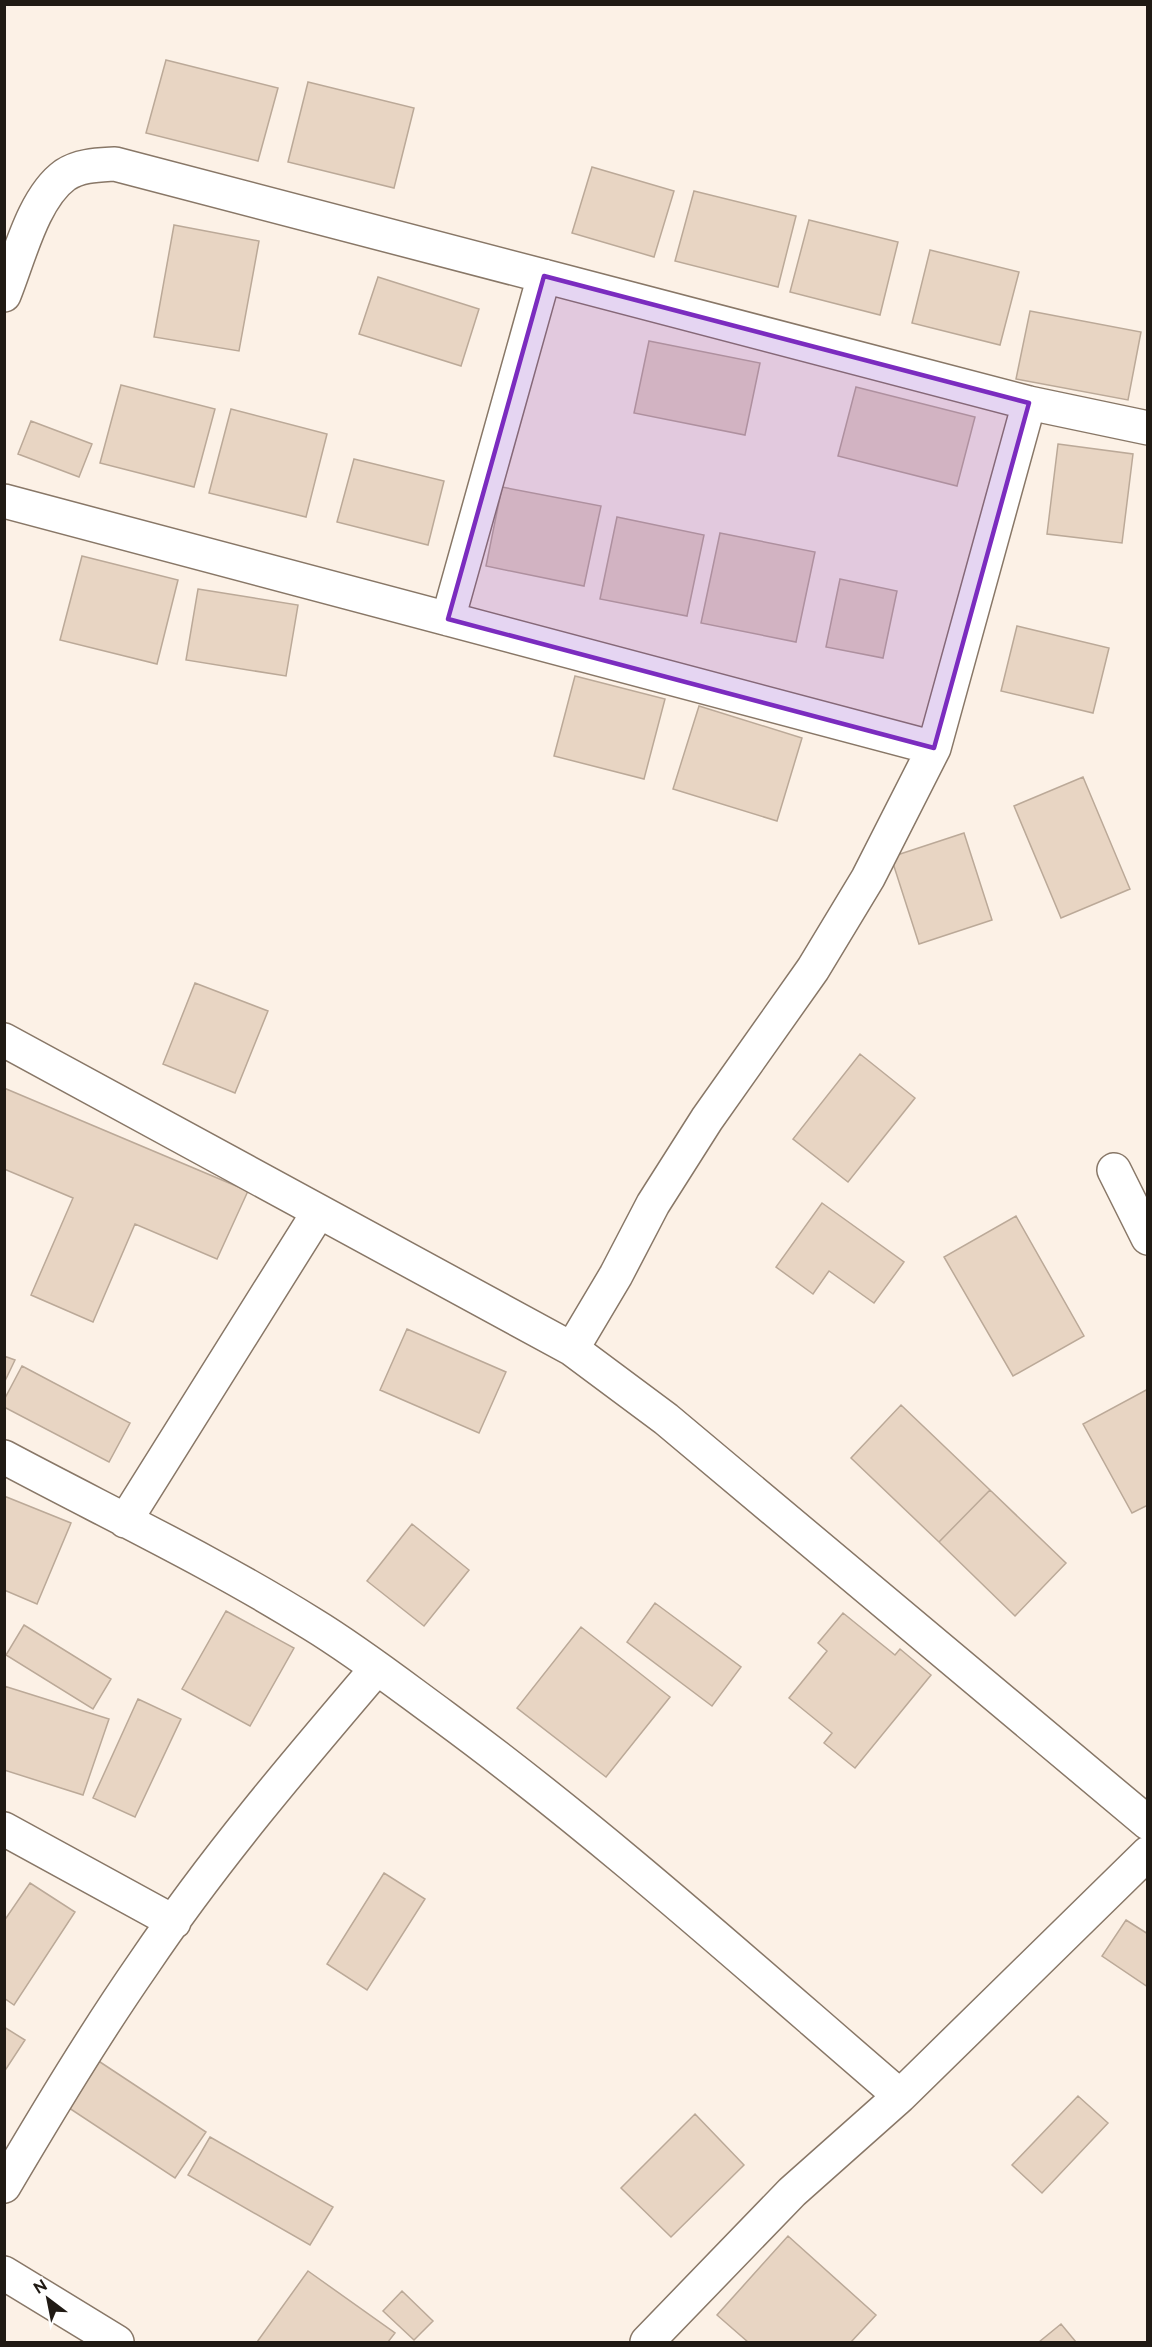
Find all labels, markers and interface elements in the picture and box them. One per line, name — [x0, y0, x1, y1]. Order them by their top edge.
north arrow — [18, 2269, 78, 2329]
text: N — [30, 2275, 51, 2298]

